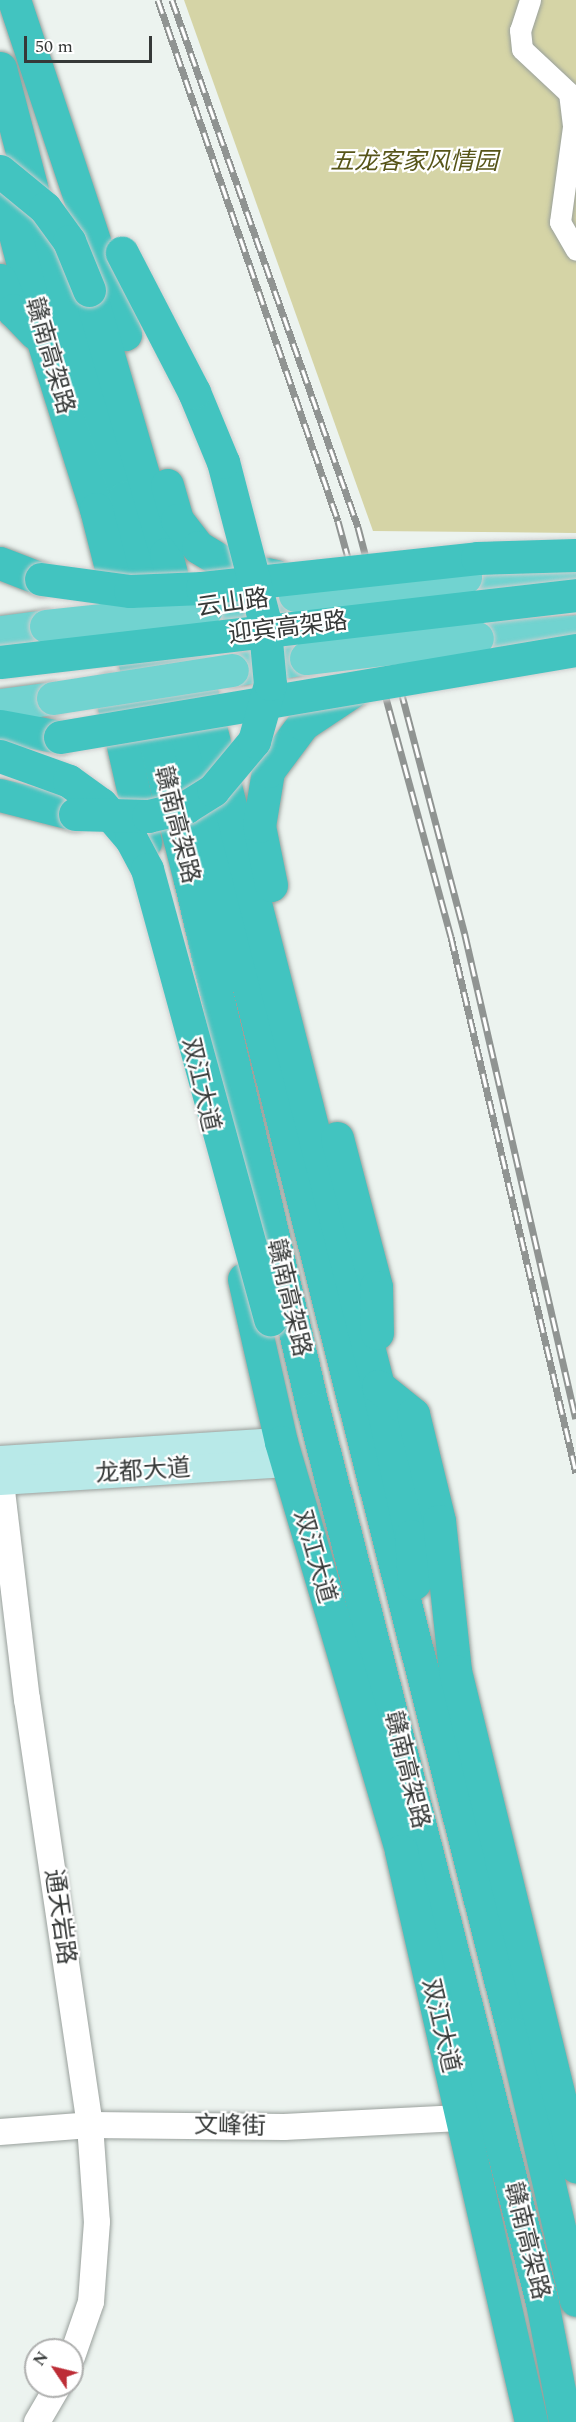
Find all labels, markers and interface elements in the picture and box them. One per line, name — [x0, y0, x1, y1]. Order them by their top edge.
scale bar — [27, 24, 154, 62]
text: 50 m — [35, 33, 73, 60]
park label: 五龙客家风情园 — [330, 149, 498, 177]
street label: 赣南高架路 — [19, 294, 79, 418]
street label: 云山路 — [195, 585, 271, 623]
street label: 迎宾高架路 — [227, 607, 349, 651]
street label: 赣南高架路 — [148, 763, 204, 887]
street label: 双江大道 — [175, 1035, 225, 1135]
street label: 赣南高架路 — [260, 1236, 316, 1360]
street label: 龙都大道 — [94, 1454, 192, 1490]
street label: 双江大道 — [287, 1507, 341, 1607]
street label: 赣南高架路 — [378, 1708, 434, 1832]
street label: 通天岩路 — [38, 1867, 80, 1967]
street label: 双江大道 — [415, 1976, 465, 2076]
street label: 文峰街 — [194, 2112, 266, 2142]
street label: 赣南高架路 — [498, 2179, 554, 2303]
north arrow — [24, 2338, 84, 2398]
text: N — [27, 2347, 54, 2371]

